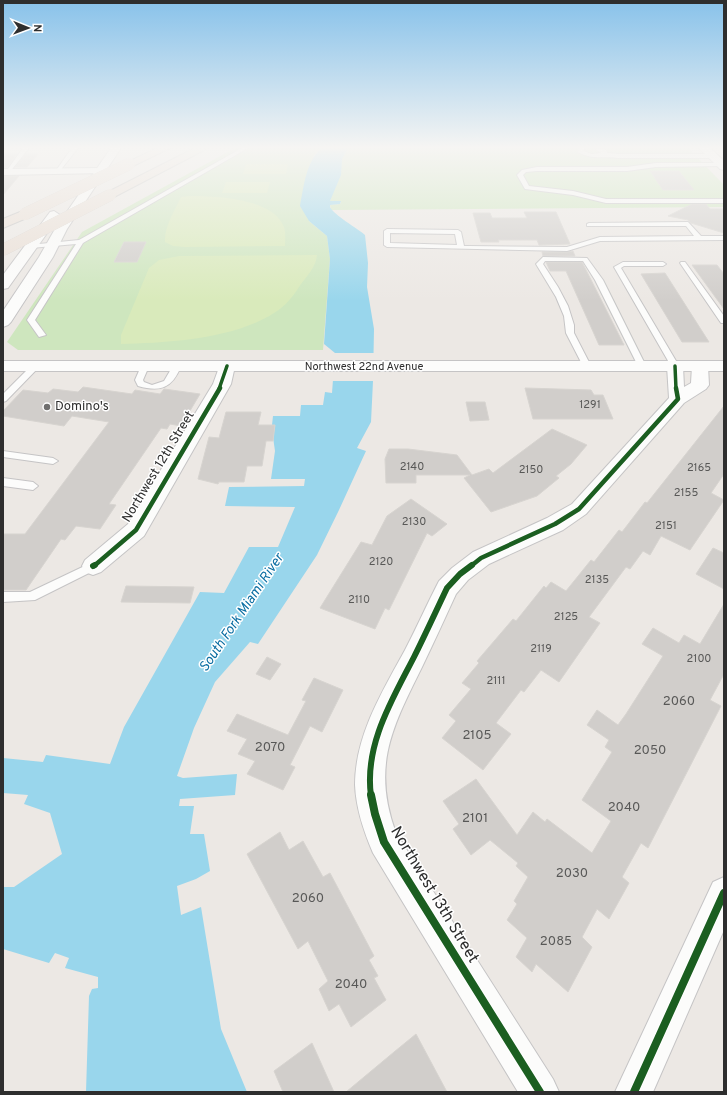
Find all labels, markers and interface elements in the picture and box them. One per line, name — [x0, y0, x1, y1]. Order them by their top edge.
north arrow — [8, 8, 48, 48]
text: N — [30, 24, 44, 32]
street label: Northwest 22nd Avenue — [305, 360, 423, 374]
house number: 1291 — [579, 398, 601, 412]
place label: Domino's — [55, 399, 109, 415]
marker: Domino's — [42, 402, 52, 412]
street label: Northwest 12th Street — [119, 408, 199, 526]
house number: 2140 — [400, 460, 424, 474]
house number: 2165 — [687, 461, 711, 475]
house number: 2150 — [519, 463, 543, 477]
house number: 2155 — [674, 486, 698, 500]
house number: 2130 — [402, 515, 426, 529]
house number: 2151 — [655, 519, 677, 533]
water label: South Fork Miami River — [196, 549, 289, 675]
house number: 2120 — [369, 555, 393, 569]
house number: 2135 — [585, 573, 609, 587]
house number: 2110 — [348, 593, 370, 607]
house number: 2125 — [554, 610, 578, 624]
house number: 2119 — [530, 642, 552, 656]
house number: 2100 — [687, 652, 711, 666]
house number: 2111 — [486, 674, 506, 688]
house number: 2060 — [663, 694, 695, 710]
house number: 2105 — [462, 728, 492, 744]
house number: 2070 — [255, 740, 285, 756]
house number: 2050 — [634, 743, 666, 759]
house number: 2040 — [608, 800, 640, 816]
house number: 2101 — [462, 811, 488, 827]
street label: Northwest 13th Street — [385, 823, 483, 967]
house number: 2030 — [556, 866, 588, 882]
house number: 2060 — [292, 891, 324, 907]
house number: 2085 — [540, 934, 572, 950]
house number: 2040 — [335, 977, 367, 993]

